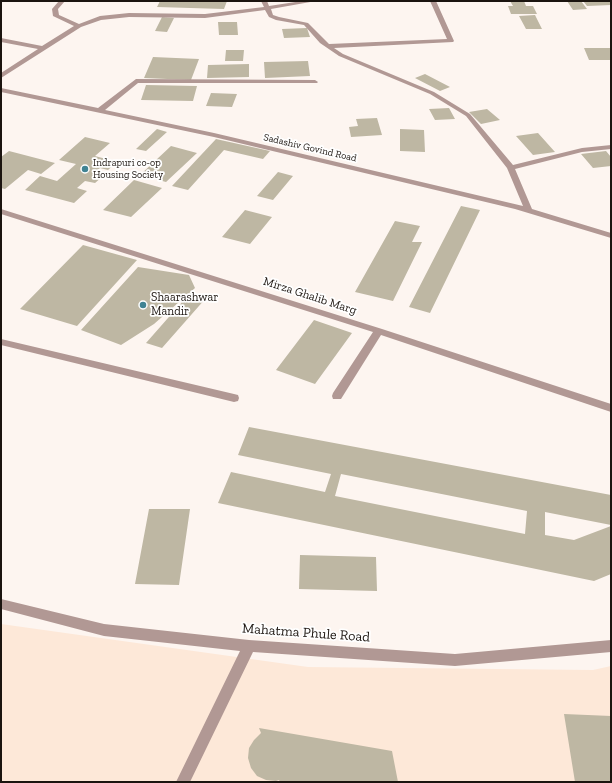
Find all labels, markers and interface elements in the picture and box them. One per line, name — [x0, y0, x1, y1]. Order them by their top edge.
street label: Sadashiv Govind Road — [262, 131, 358, 165]
place label: Indrapuri co-op Housing Society — [93, 157, 163, 180]
marker: Indrapuri co-op Housing Society — [80, 164, 90, 174]
street label: Mirza Ghalib Marg — [261, 274, 359, 318]
place label: Shaarashwar Mandir — [151, 291, 218, 319]
marker: Shaarashwar Mandir — [138, 300, 148, 310]
street label: Mahatma Phule Road — [242, 620, 370, 646]

